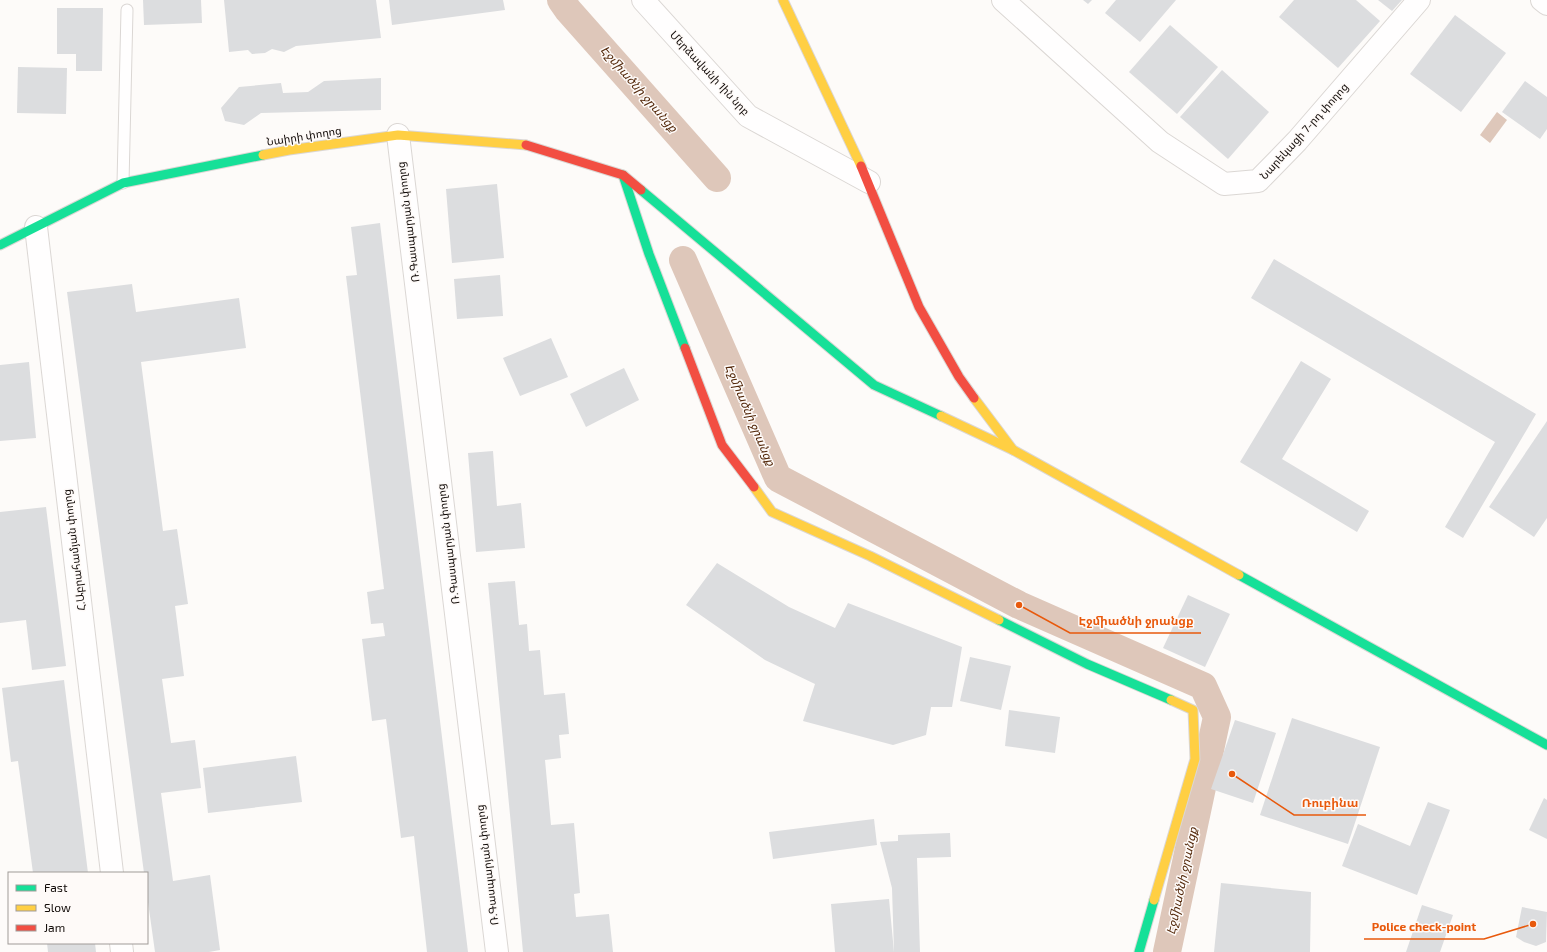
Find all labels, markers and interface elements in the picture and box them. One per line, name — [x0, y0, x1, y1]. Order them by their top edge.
street label: Մերձավանի 1ին նրբ — [667, 28, 753, 118]
water label: Էջմիածնի ջրանցք — [598, 42, 681, 136]
street label: Նարեկացի 7-րդ փողոց — [1257, 80, 1351, 182]
street label: Նաիրի փողոց — [266, 123, 342, 149]
street label: Ռ.Գասպարյան փողոց — [394, 161, 422, 283]
water label: Էջմիածնի ջրանցք — [722, 362, 779, 469]
street label: Ռ.Գասպարյան փողոց — [434, 483, 462, 605]
street label: Հ.Աբրահամյան փողոց — [60, 488, 88, 612]
callout: Էջմիածնի ջրանցք — [1070, 609, 1201, 633]
text: Էջմիածնի ջրանցք — [1078, 613, 1194, 628]
callout: Ռուբինա — [1294, 791, 1366, 815]
text: Ռուբինա — [1302, 795, 1358, 810]
street label: Ռ.Գասպարյան փողոց — [473, 804, 501, 926]
water label: Էջմիածնի ջրանցք — [1163, 825, 1200, 936]
legend — [8, 872, 148, 944]
text: Fast — [44, 880, 68, 894]
text: Slow — [44, 900, 71, 914]
callout: Police check-point — [1364, 915, 1484, 939]
text: Police check-point — [1372, 919, 1476, 933]
text: Jam — [44, 920, 65, 934]

